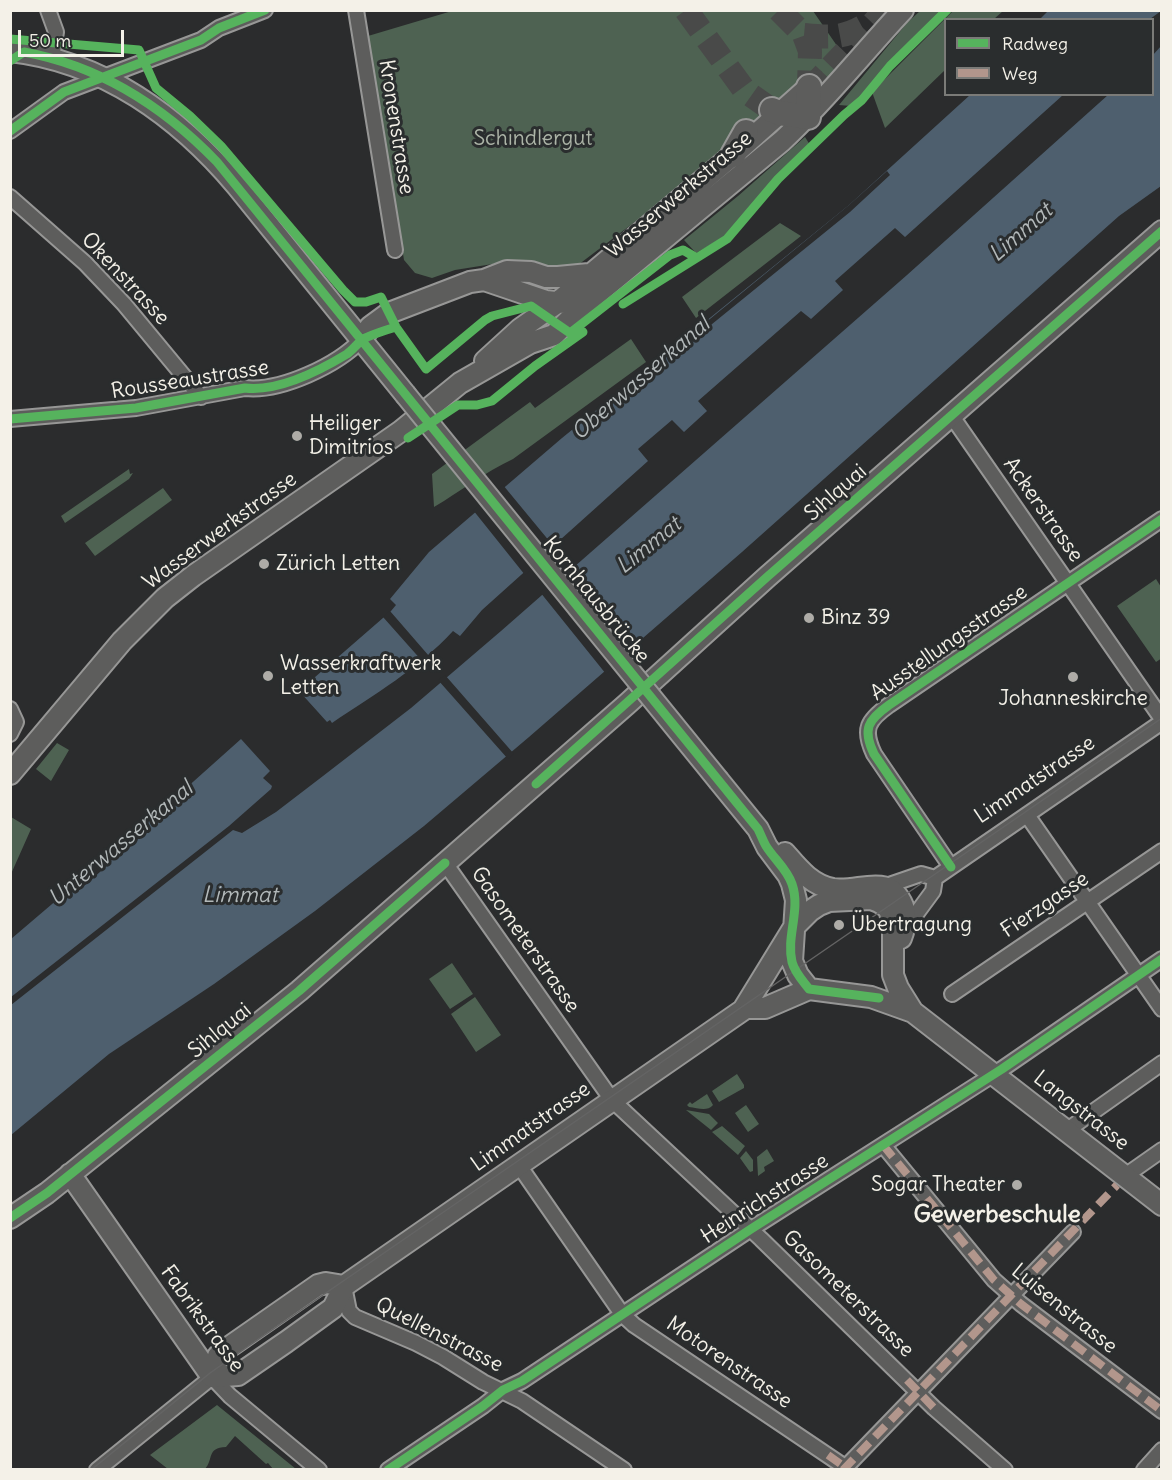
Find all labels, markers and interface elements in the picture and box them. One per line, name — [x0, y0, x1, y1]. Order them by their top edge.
scale bar — [21, 18, 128, 56]
legend — [944, 18, 1154, 96]
text: 50 m — [29, 29, 71, 52]
text: Radweg — [1002, 32, 1068, 55]
street label: Kronenstrasse — [373, 58, 419, 196]
text: Weg — [1002, 62, 1037, 85]
park label: Schindlergut — [473, 126, 593, 152]
street label: Wasserwerkstrasse — [600, 126, 758, 264]
water label: Limmat — [984, 198, 1058, 268]
street label: Okenstrasse — [76, 227, 174, 331]
water label: Oberwasserkanal — [566, 312, 716, 446]
street label: Rousseaustrasse — [109, 355, 271, 405]
place label: Heiliger Dimitrios — [309, 411, 393, 461]
marker: Heiliger Dimitrios — [290, 429, 304, 443]
street label: Ackerstrasse — [998, 453, 1088, 567]
street label: Sihlquai — [800, 459, 872, 527]
street label: Wasserwerkstrasse — [138, 467, 302, 595]
water label: Limmat — [611, 512, 687, 580]
street label: Kornhausbrücke — [537, 531, 655, 669]
place label: Zürich Letten — [276, 551, 400, 577]
marker: Zürich Letten — [257, 557, 271, 571]
street label: Ausstellungsstrasse — [866, 579, 1032, 707]
place label: Binz 39 — [821, 605, 891, 631]
marker: Binz 39 — [802, 611, 816, 625]
place label: Wasserkraftwerk Letten — [280, 651, 441, 701]
marker: Wasserkraftwerk Letten — [261, 669, 275, 683]
marker: Johanneskirche — [1066, 670, 1080, 684]
place label: Johanneskirche — [998, 686, 1148, 712]
street label: Limmatstrasse — [970, 731, 1100, 829]
water label: Unterwasserkanal — [44, 776, 198, 912]
street label: Gasometerstrasse — [465, 862, 585, 1018]
street label: Fierzgasse — [996, 866, 1094, 944]
water label: Limmat — [202, 883, 278, 909]
place label: Übertragung — [851, 912, 972, 938]
marker: Übertragung — [832, 918, 846, 932]
street label: Sihlquai — [183, 998, 257, 1064]
street label: Langstrasse — [1028, 1066, 1134, 1156]
street label: Limmatstrasse — [467, 1077, 595, 1177]
street label: Heinrichstrasse — [697, 1149, 833, 1249]
place label: Sogar Theater — [871, 1172, 1005, 1198]
marker: Sogar Theater — [1010, 1178, 1024, 1192]
district label: Gewerbeschule — [913, 1201, 1081, 1229]
street label: Gasometerstrasse — [777, 1225, 919, 1363]
street label: Luisenstrasse — [1006, 1259, 1122, 1359]
street label: Fabrikstrasse — [155, 1261, 249, 1377]
street label: Quellenstrasse — [371, 1292, 507, 1378]
street label: Motorenstrasse — [661, 1312, 797, 1414]

